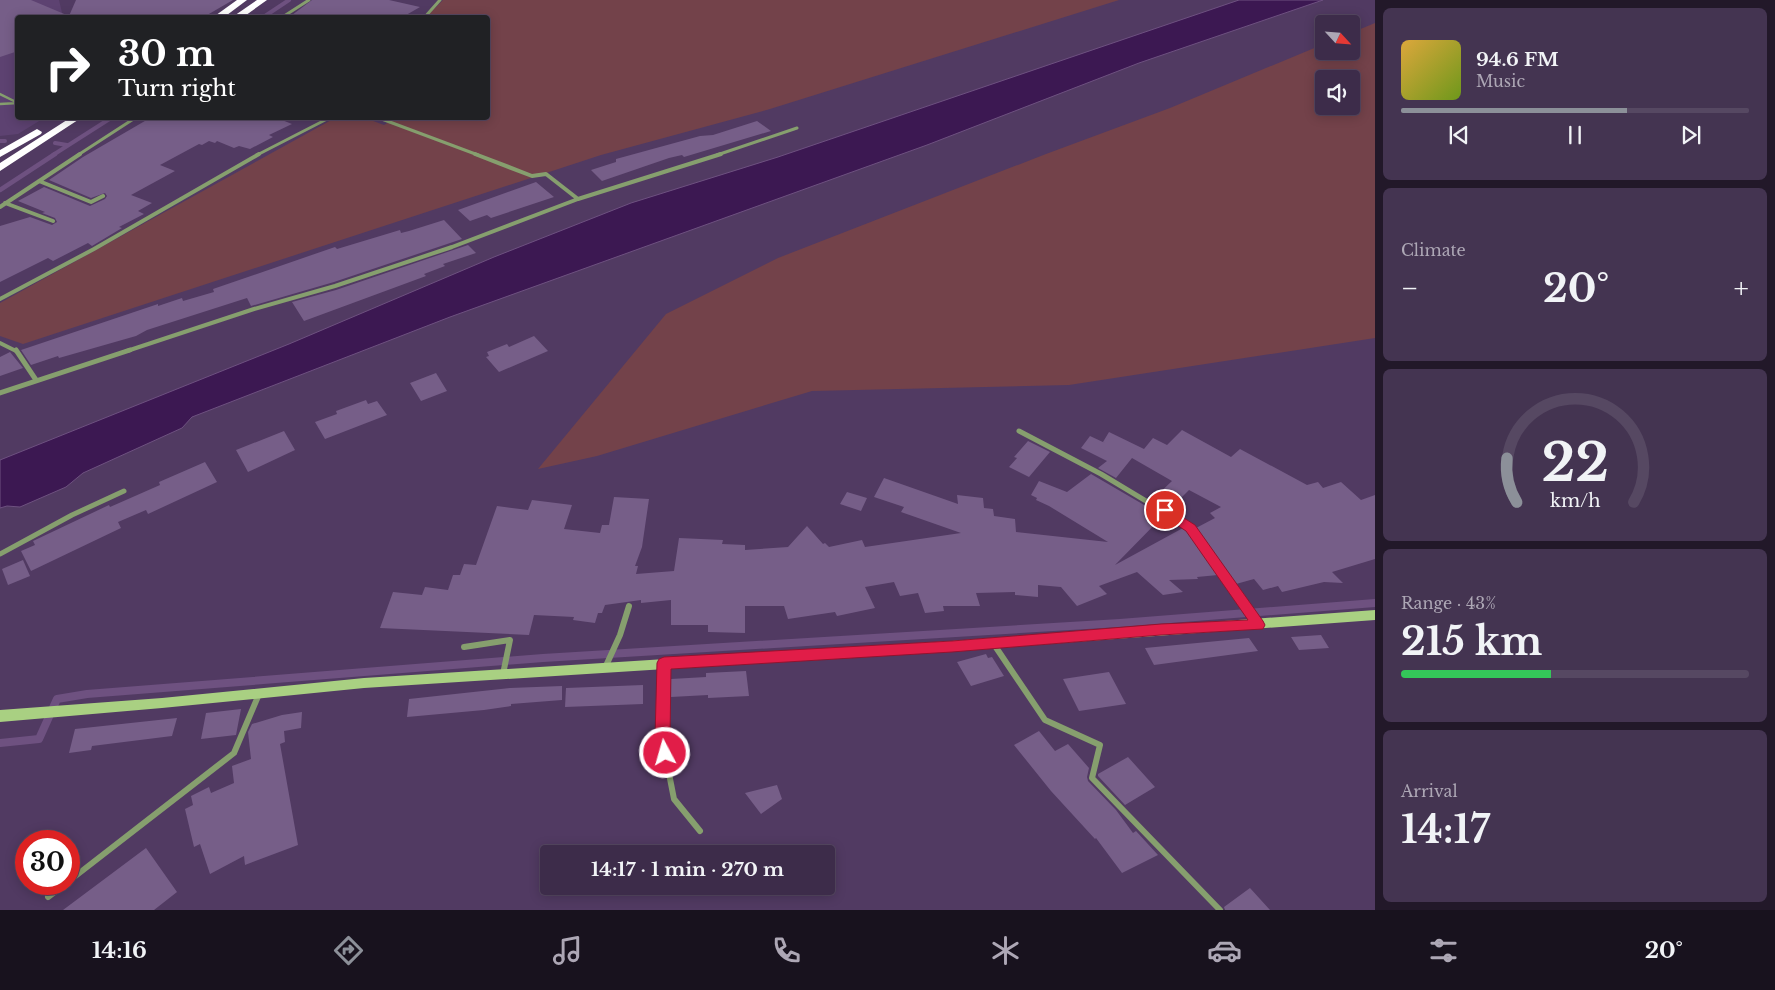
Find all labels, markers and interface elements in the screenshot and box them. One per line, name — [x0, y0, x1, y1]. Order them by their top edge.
north arrow — [1315, 15, 1360, 60]
map controls — [1315, 15, 1360, 115]
text: 30 m — [118, 32, 215, 75]
icon: right — [35, 35, 100, 100]
text: 94.6 FM — [1476, 48, 1559, 71]
button: sound — [1315, 70, 1360, 115]
text: Music — [1476, 71, 1525, 91]
text: Turn right — [118, 75, 236, 102]
icon: previous — [1445, 121, 1473, 149]
icon: pause — [1561, 121, 1589, 149]
icon: next — [1677, 121, 1705, 149]
text: Climate — [1401, 240, 1466, 260]
text: 20° — [1543, 265, 1609, 312]
text: − — [1401, 271, 1419, 306]
text: + — [1734, 271, 1749, 306]
text: 22 — [1541, 431, 1609, 495]
pin — [1144, 489, 1186, 531]
text: km/h — [1550, 490, 1600, 512]
icon: arrive — [1151, 496, 1179, 524]
text: Range · 43% — [1401, 593, 1496, 613]
text: 215 km — [1401, 618, 1542, 665]
position arrow — [638, 726, 690, 778]
text: Arrival — [1401, 781, 1458, 801]
text: 14:17 — [1401, 806, 1490, 853]
speed limit sign: 30 — [15, 830, 80, 895]
text: 14:17 · 1 min · 270 m — [591, 858, 784, 881]
icon: directions — [331, 933, 366, 968]
icon: music — [550, 933, 585, 968]
icon: phone — [769, 933, 804, 968]
icon: climate — [988, 933, 1023, 968]
icon: car — [1207, 933, 1242, 968]
icon: filters — [1426, 933, 1461, 968]
text: 14:16 — [92, 937, 147, 964]
text: 20° — [1645, 937, 1683, 964]

